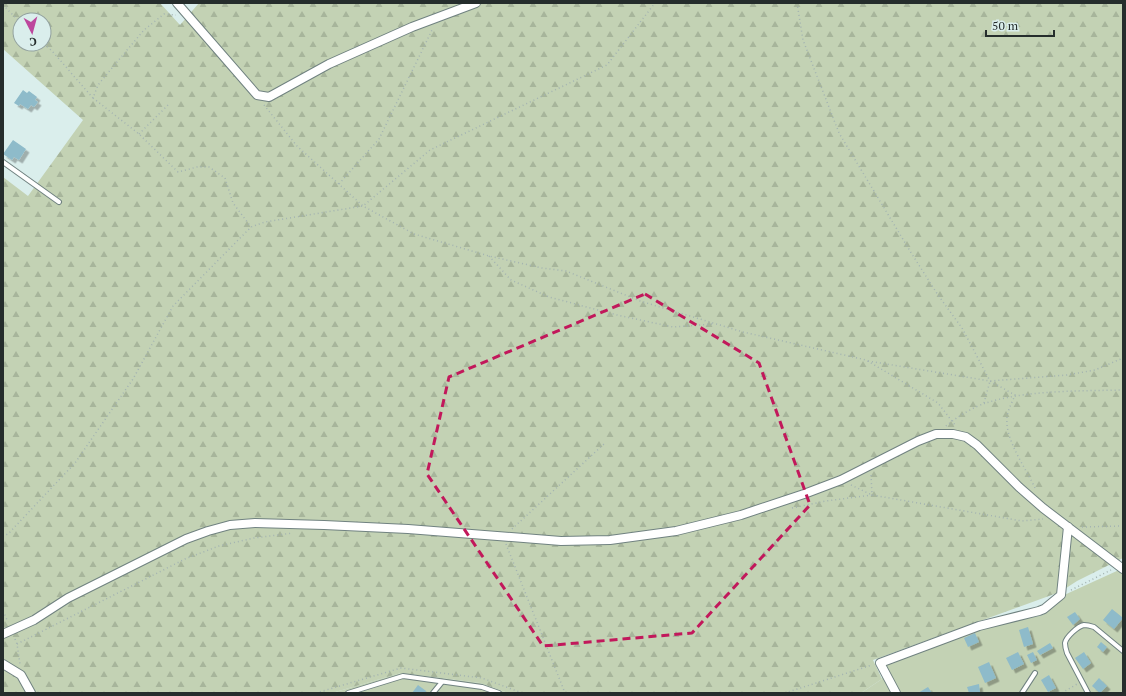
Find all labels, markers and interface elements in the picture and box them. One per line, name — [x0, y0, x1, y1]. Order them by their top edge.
north arrow — [12, 12, 52, 52]
scale bar — [986, 12, 1054, 38]
text: 50 m — [992, 18, 1019, 33]
text: С — [29, 35, 37, 49]

